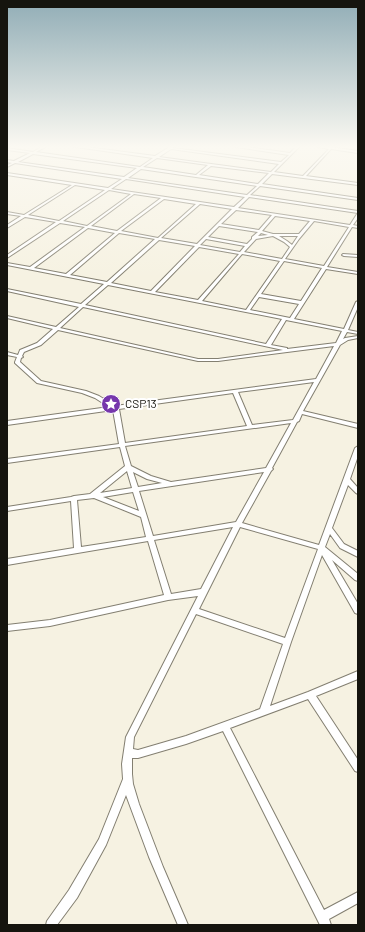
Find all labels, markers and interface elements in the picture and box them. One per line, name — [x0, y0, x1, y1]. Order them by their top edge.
place icon: CSP13 — [100, 393, 122, 415]
place label: CSP13 — [125, 396, 157, 410]

